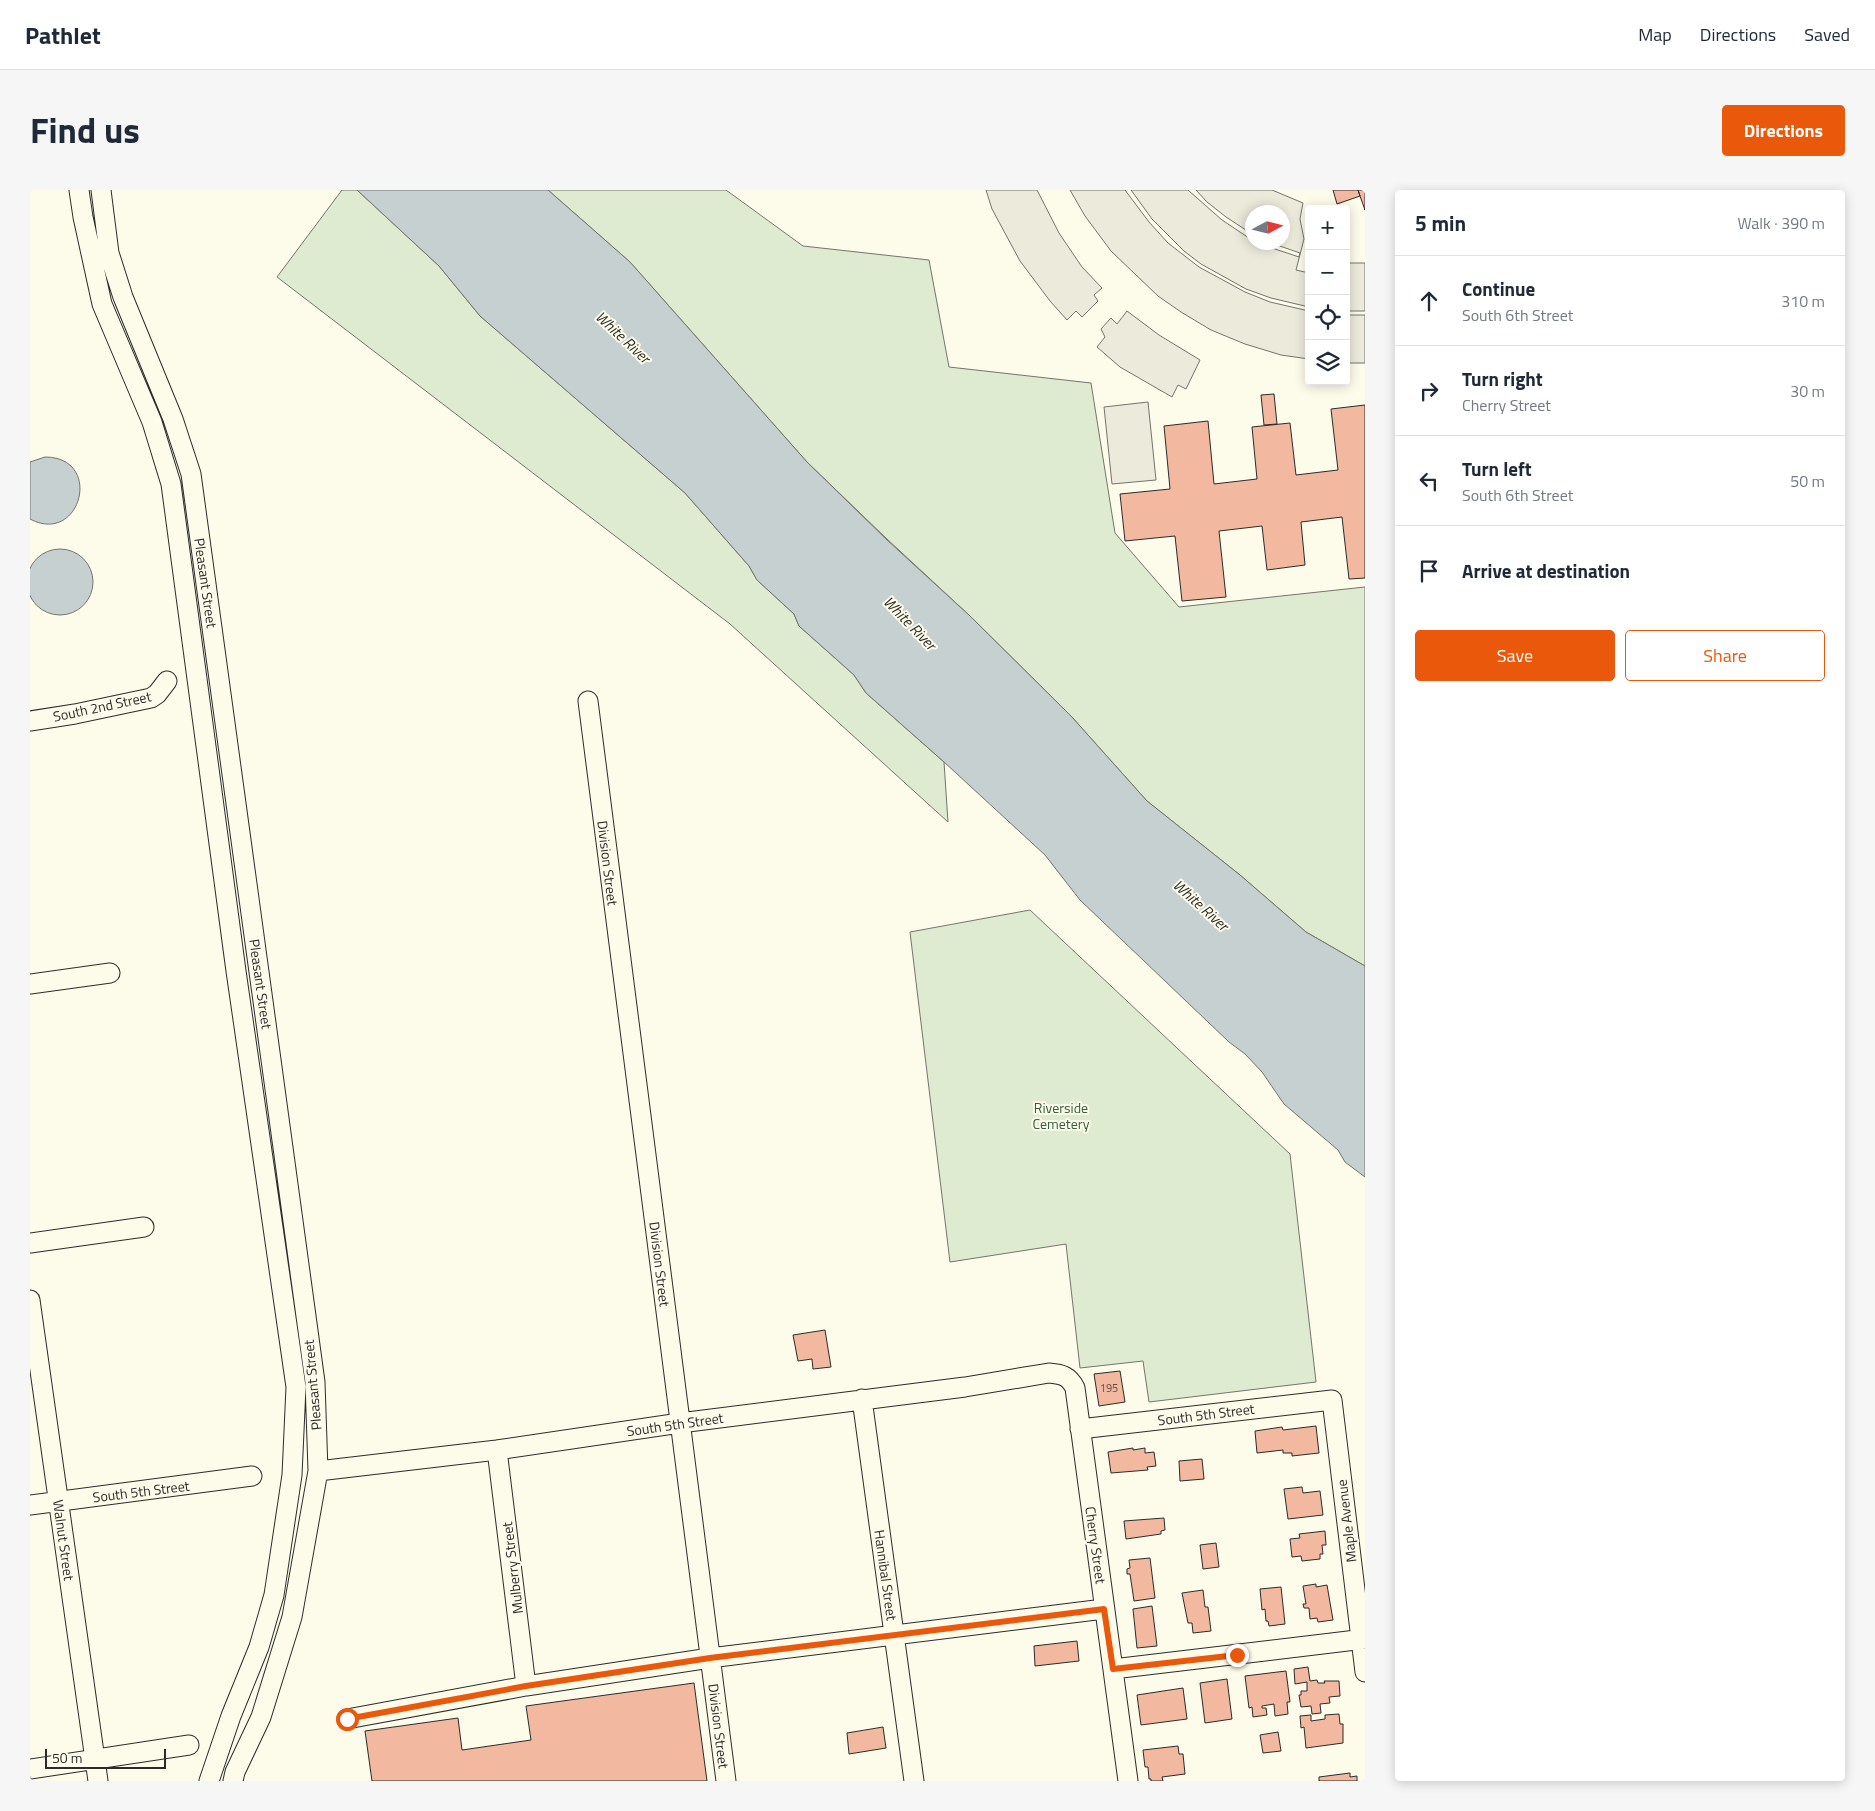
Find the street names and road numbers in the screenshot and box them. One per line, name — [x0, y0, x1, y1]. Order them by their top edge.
street label: Pleasant Street — [189, 537, 223, 629]
street label: South 2nd Street — [51, 685, 153, 727]
street label: Division Street — [592, 819, 624, 907]
street label: Pleasant Street — [244, 938, 278, 1030]
street label: Division Street — [644, 1220, 676, 1308]
street label: Pleasant Street — [298, 1339, 326, 1431]
street label: South 5th Street — [1156, 1398, 1256, 1430]
street label: South 5th Street — [625, 1407, 725, 1441]
street label: South 5th Street — [91, 1475, 191, 1507]
street label: Maple Avenue — [1331, 1478, 1361, 1564]
street label: Walnut Street — [48, 1498, 80, 1582]
street label: Cherry Street — [1080, 1505, 1112, 1585]
street label: Mulberry Street — [496, 1521, 528, 1615]
street label: Hannibal Street — [869, 1528, 903, 1622]
street label: Division Street — [703, 1682, 735, 1770]

